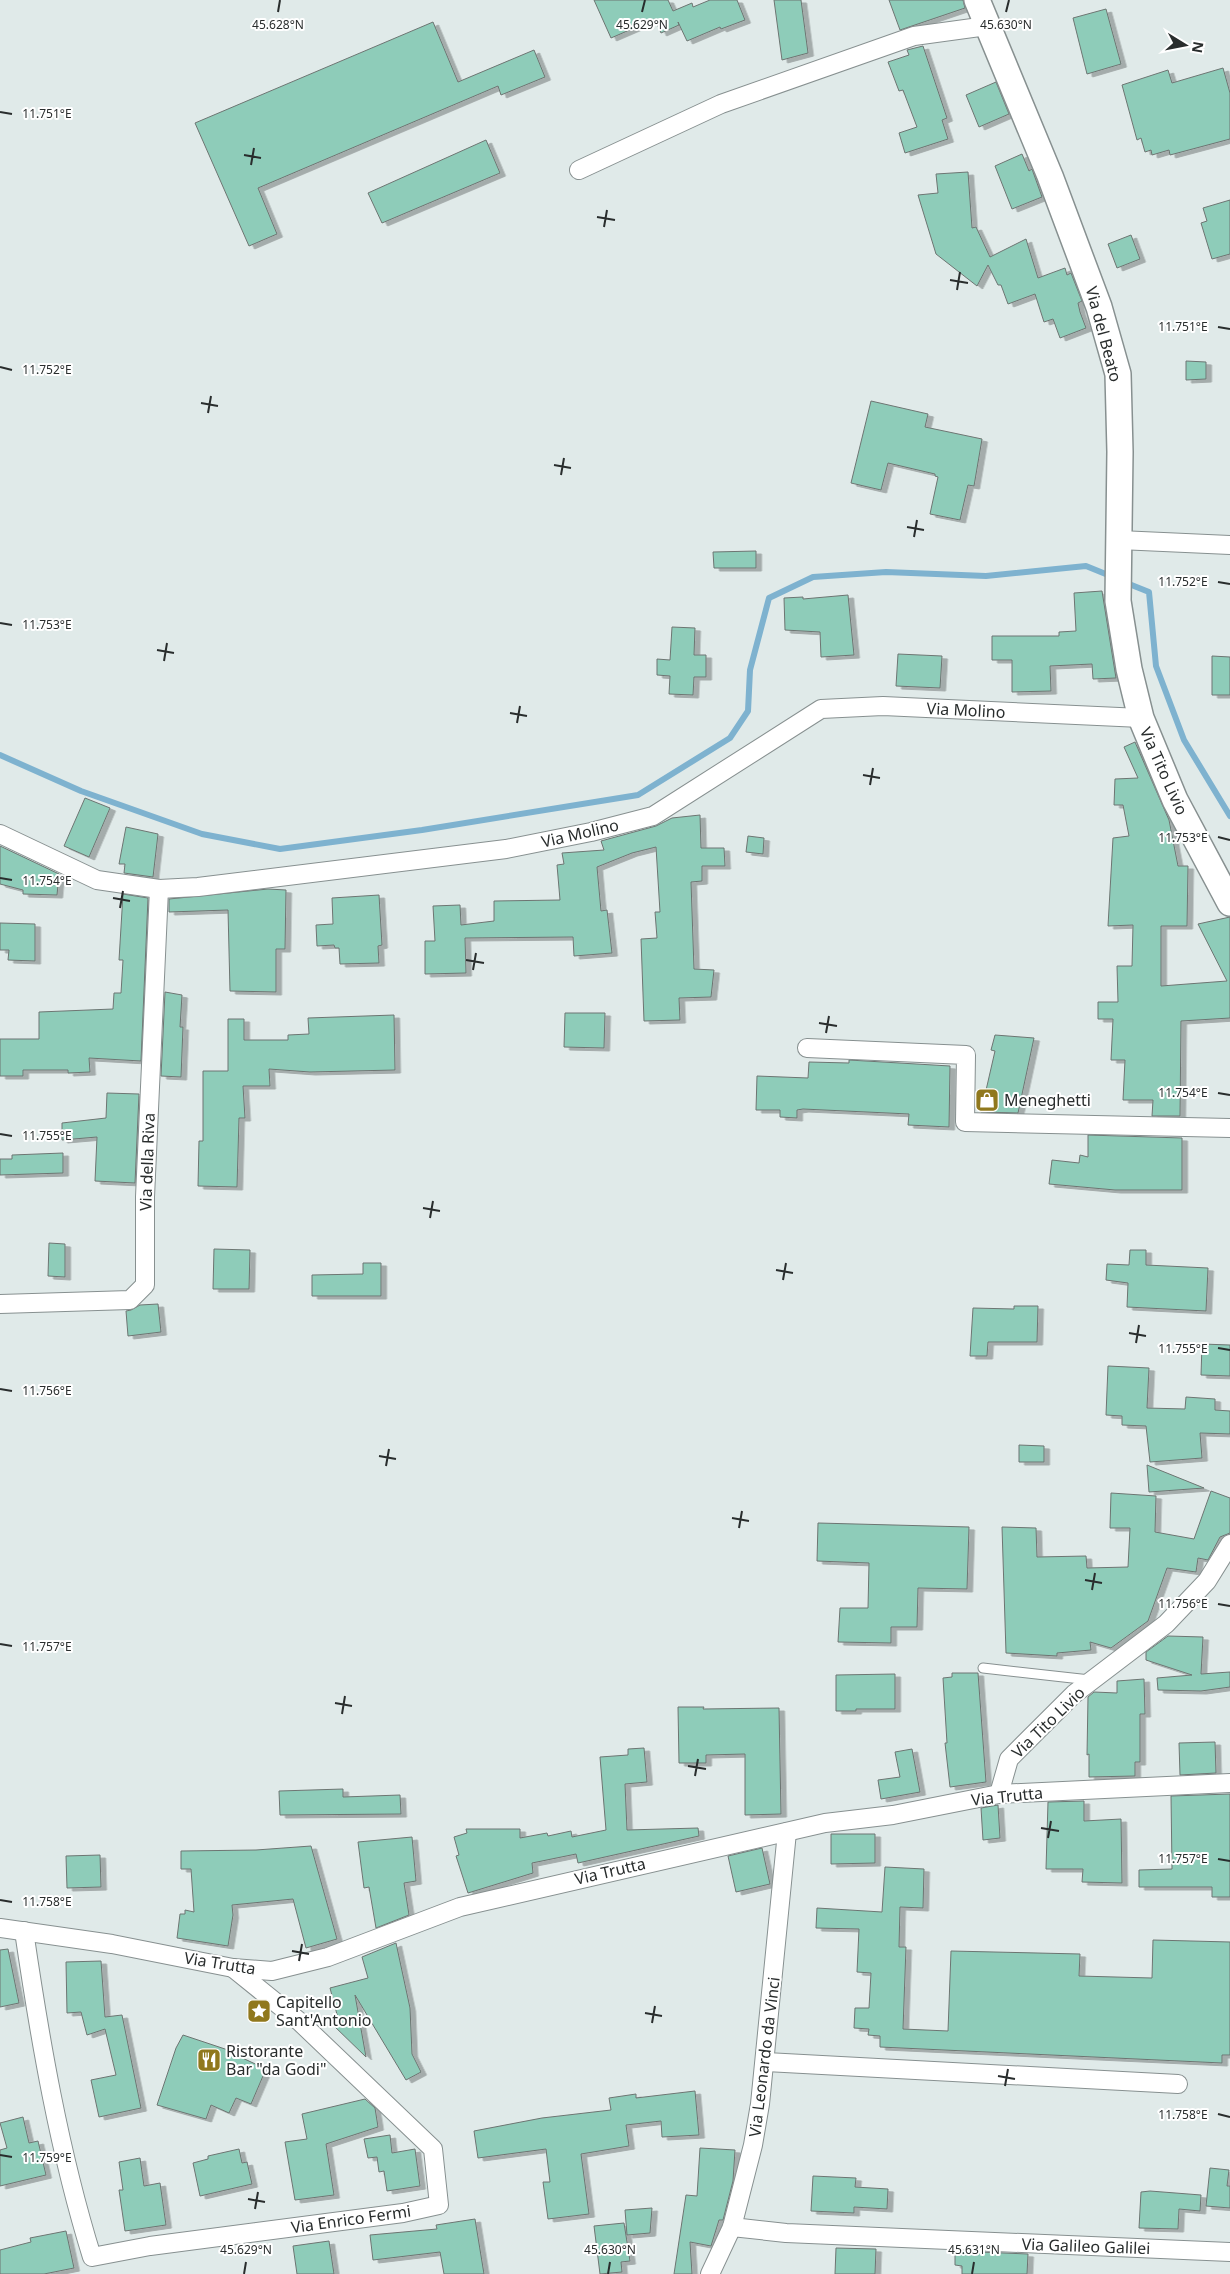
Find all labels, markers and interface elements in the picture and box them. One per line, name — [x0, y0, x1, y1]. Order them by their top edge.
text: 45.628°N — [252, 16, 304, 33]
text: 45.629°N — [616, 16, 668, 33]
text: 45.630°N — [980, 16, 1032, 33]
north arrow — [1160, 20, 1210, 70]
text: N — [1188, 40, 1209, 55]
text: 11.751°E — [22, 105, 72, 122]
street label: Via del Beato — [1081, 284, 1127, 384]
text: 11.751°E — [1158, 318, 1208, 335]
text: 11.752°E — [22, 361, 72, 378]
text: 11.752°E — [1158, 573, 1208, 590]
text: 11.753°E — [22, 616, 72, 633]
street label: Via Molino — [926, 697, 1006, 723]
street label: Via Tito Livio — [1135, 724, 1193, 818]
street label: Via Molino — [539, 813, 621, 853]
text: 11.753°E — [1158, 829, 1208, 846]
text: 11.754°E — [22, 872, 72, 889]
text: 11.754°E — [1158, 1084, 1208, 1101]
shop icon: Meneghetti — [974, 1087, 1000, 1113]
place label: Meneghetti — [1004, 1089, 1091, 1111]
street label: Via della Riva — [134, 1112, 160, 1212]
text: 11.755°E — [22, 1127, 72, 1144]
text: 11.755°E — [1158, 1340, 1208, 1357]
text: 11.756°E — [22, 1382, 72, 1399]
text: 11.756°E — [1158, 1595, 1208, 1612]
text: 11.757°E — [22, 1638, 72, 1655]
street label: Via Tito Livio — [1007, 1681, 1089, 1763]
street label: Via Trutta — [970, 1781, 1044, 1811]
text: 11.757°E — [1158, 1850, 1208, 1867]
street label: Via Trutta — [572, 1852, 648, 1890]
text: 11.758°E — [22, 1893, 72, 1910]
street label: Via Trutta — [183, 1947, 257, 1979]
street label: Via Leonardo da Vinci — [743, 1976, 785, 2138]
place label: Capitello Sant'Antonio — [276, 1991, 372, 2031]
place icon: Capitello Sant'Antonio — [246, 1998, 272, 2024]
place label: Ristorante Bar "da Godi" — [226, 2040, 327, 2080]
restaurant icon: Ristorante Bar "da Godi" — [196, 2047, 222, 2073]
text: 11.758°E — [1158, 2106, 1208, 2123]
text: 11.759°E — [22, 2149, 72, 2166]
street label: Via Enrico Fermi — [290, 2200, 412, 2238]
street label: Via Galileo Galilei — [1021, 2233, 1151, 2259]
text: 45.629°N — [220, 2241, 272, 2258]
text: 45.630°N — [584, 2241, 636, 2258]
text: 45.631°N — [948, 2241, 1000, 2258]

